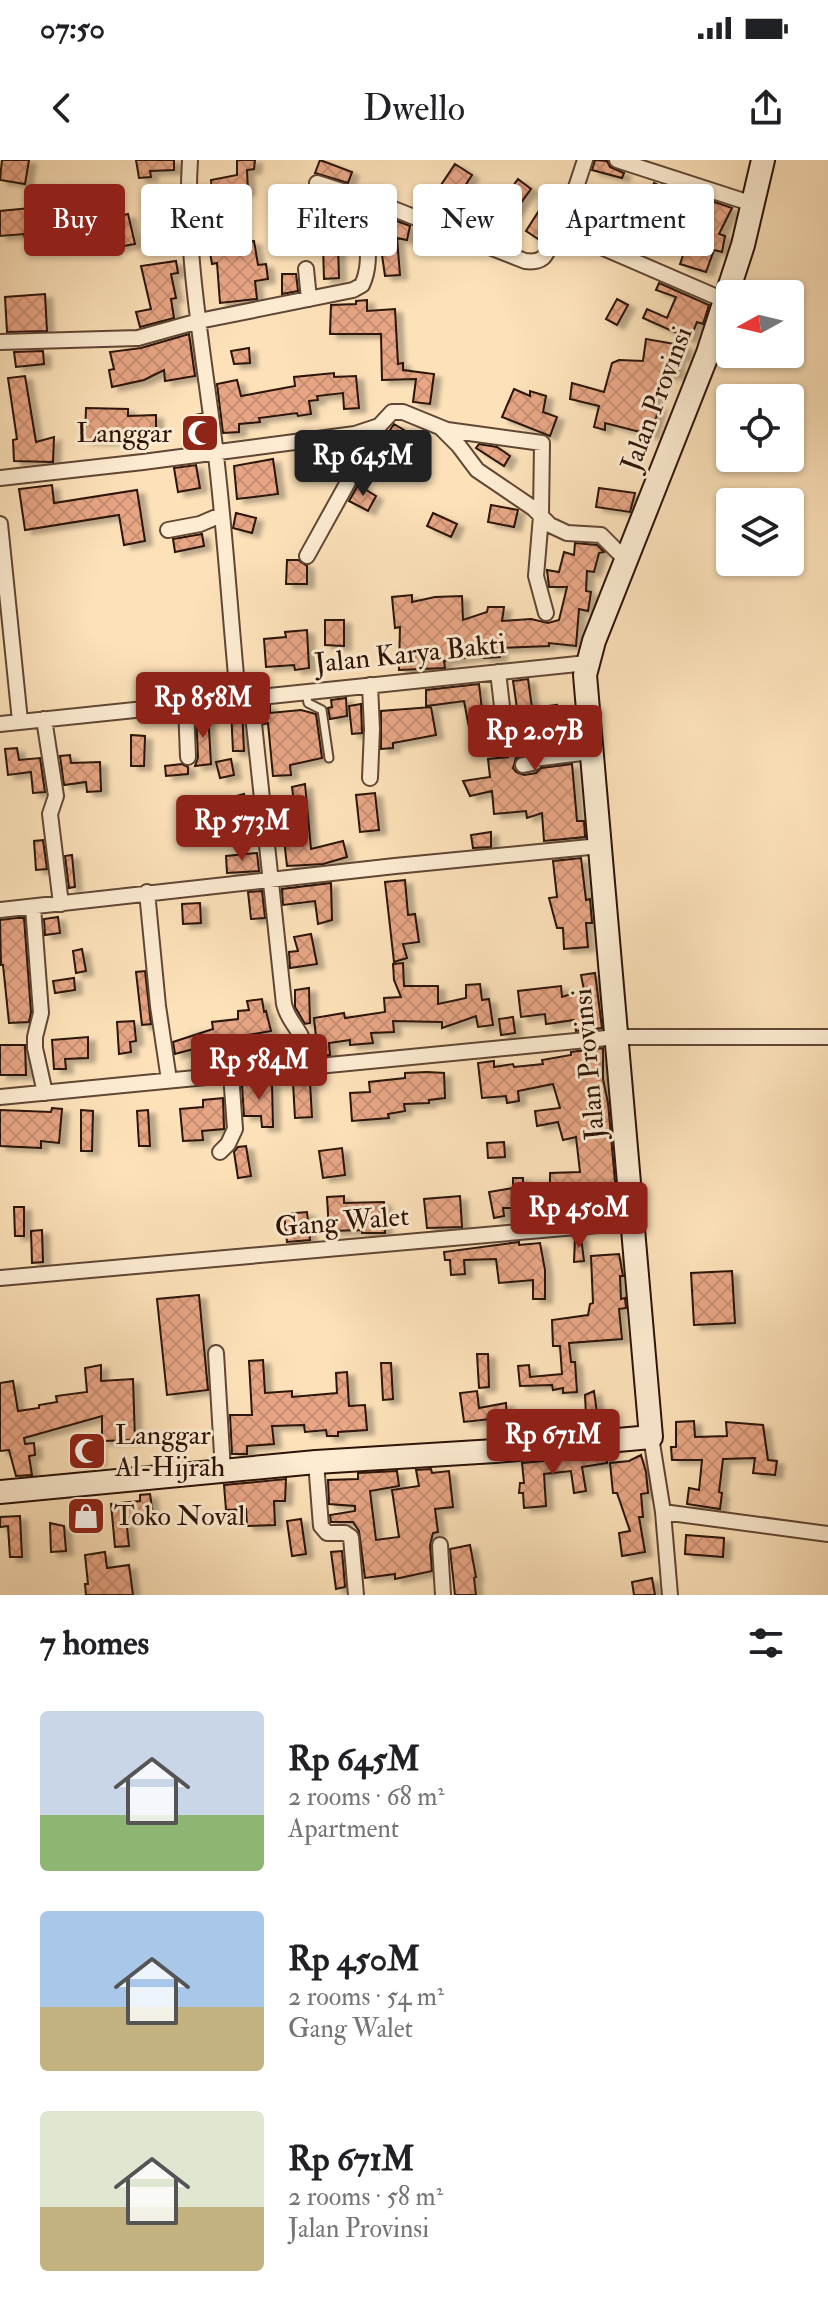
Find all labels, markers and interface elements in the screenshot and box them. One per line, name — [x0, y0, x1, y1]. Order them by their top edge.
text: 07:50 — [40, 10, 105, 47]
icon: back — [40, 86, 84, 130]
text: Dwello — [363, 86, 465, 131]
icon: share — [744, 86, 788, 130]
chip: Buy — [24, 184, 125, 256]
chip: Rent — [141, 184, 252, 256]
chip: Filters — [268, 184, 397, 256]
chip: New — [413, 184, 522, 256]
chip: Apartment — [538, 184, 714, 256]
north arrow — [716, 280, 804, 368]
map controls — [716, 280, 804, 576]
street label: Jalan Provinsi — [613, 322, 701, 477]
button: locate — [716, 384, 804, 472]
mosque icon: Langgar — [179, 412, 221, 454]
place label: Langgar — [76, 416, 173, 451]
pin: Rp 645M — [289, 430, 437, 498]
text: Rp 645M — [313, 440, 413, 472]
button: layers — [716, 488, 804, 576]
street label: Jalan Karya Bakti — [312, 627, 507, 682]
pin: Rp 858M — [129, 672, 277, 740]
text: Rp 858M — [154, 682, 252, 714]
pin: Rp 2.07B — [452, 705, 618, 773]
text: Rp 2.07B — [486, 715, 584, 747]
pin: Rp 573M — [168, 795, 316, 863]
text: Rp 573M — [194, 805, 290, 837]
street label: Jalan Provinsi — [565, 987, 613, 1142]
pin: Rp 584M — [185, 1034, 333, 1102]
text: Rp 584M — [209, 1044, 309, 1076]
pin: Rp 450M — [505, 1182, 653, 1250]
text: Rp 450M — [529, 1192, 629, 1224]
street label: Gang Walet — [273, 1199, 411, 1245]
pin: Rp 671M — [479, 1409, 627, 1477]
place label: Langgar Al-Hijrah — [114, 1418, 226, 1485]
text: Rp 671M — [505, 1419, 601, 1451]
mosque icon: Langgar Al-Hijrah — [66, 1430, 108, 1472]
shop icon: Toko Noval — [65, 1495, 107, 1537]
place label: Toko Noval — [114, 1499, 245, 1534]
icon: filters — [744, 1621, 788, 1665]
text: 7 homes — [40, 1622, 149, 1665]
text: Rp 645M — [288, 1738, 420, 1781]
icon: home — [104, 1743, 200, 1839]
text: 2 rooms · 68 m² — [288, 1781, 445, 1813]
text: Apartment — [288, 1813, 399, 1845]
text: Rp 450M — [288, 1938, 420, 1981]
icon: home — [104, 1943, 200, 2039]
text: 2 rooms · 54 m² — [288, 1981, 444, 2013]
text: Gang Walet — [288, 2013, 413, 2045]
text: Rp 671M — [288, 2138, 414, 2181]
icon: home — [104, 2143, 200, 2239]
text: 2 rooms · 58 m² — [288, 2181, 443, 2213]
text: Jalan Provinsi — [288, 2213, 429, 2245]

